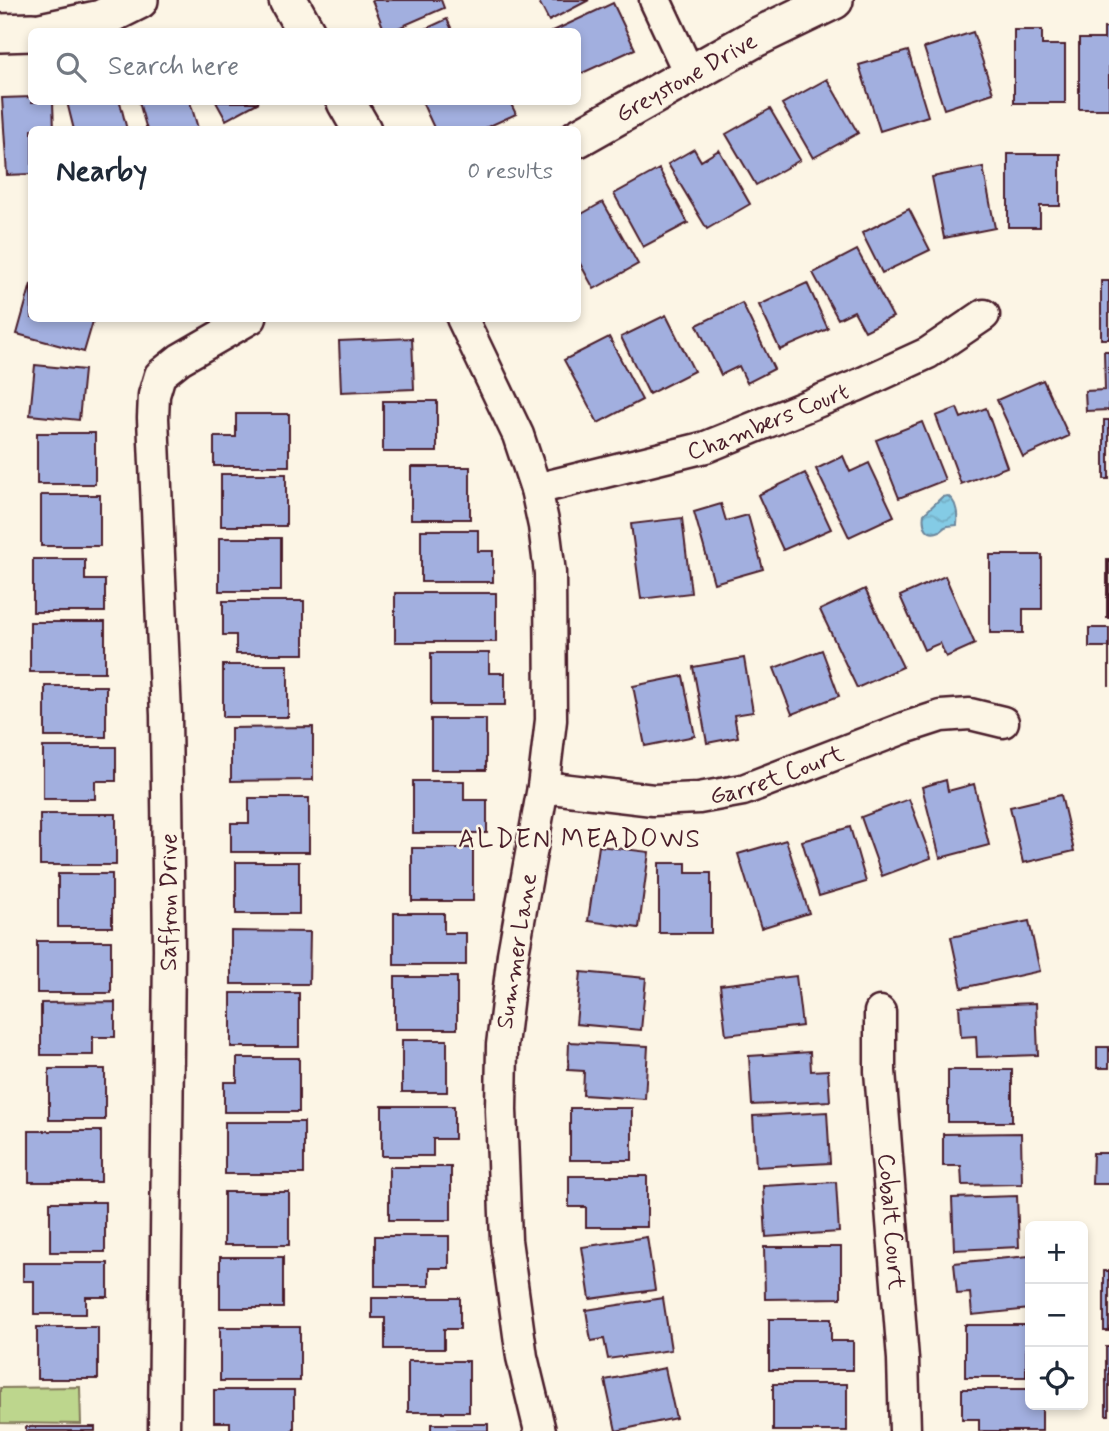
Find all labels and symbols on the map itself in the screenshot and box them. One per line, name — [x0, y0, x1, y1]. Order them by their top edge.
street label: Greystone Drive — [611, 26, 763, 131]
street label: Chambers Court — [684, 377, 854, 468]
street label: Garret Court — [707, 739, 848, 813]
district label: ALDEN MEADOWS — [458, 823, 702, 857]
street label: Saffron Drive — [154, 833, 185, 971]
street label: Summer Lane — [490, 871, 545, 1031]
street label: Cobalt Court — [870, 1152, 911, 1291]

